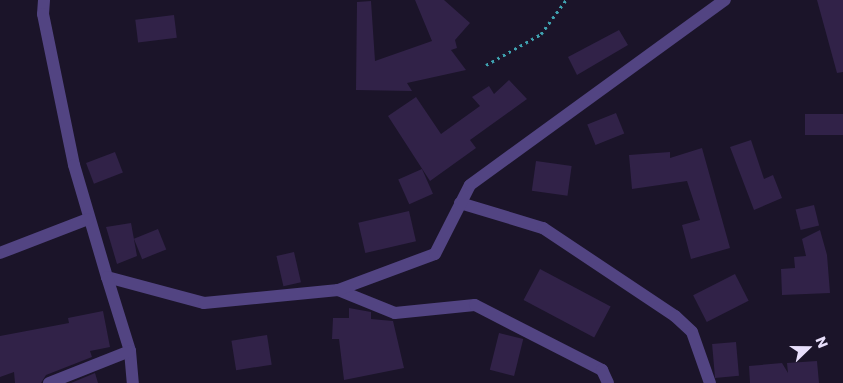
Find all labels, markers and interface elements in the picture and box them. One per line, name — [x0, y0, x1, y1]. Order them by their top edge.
north arrow — [783, 323, 833, 373]
text: N — [811, 334, 833, 351]

